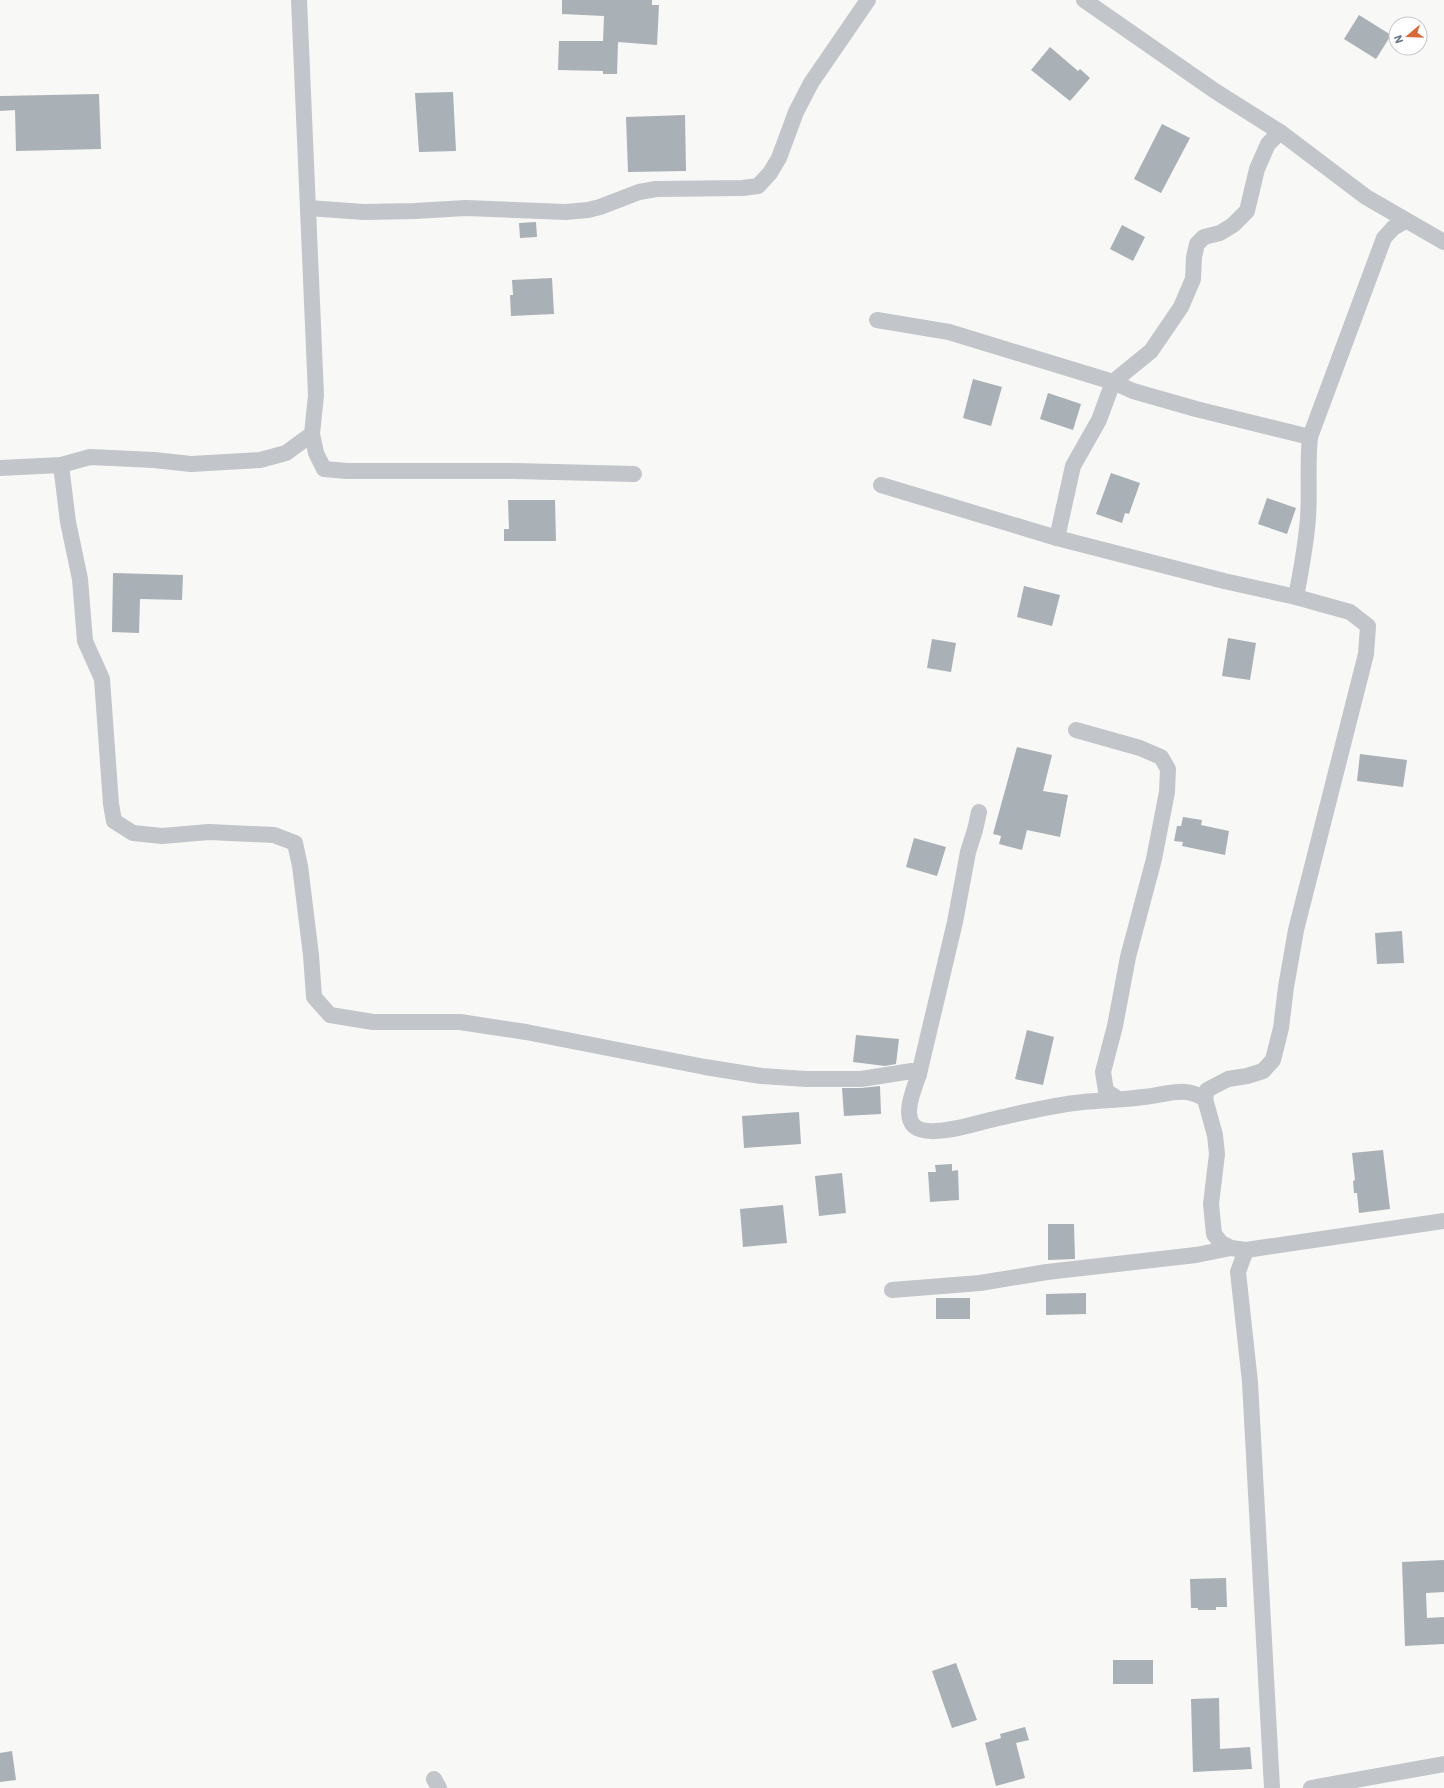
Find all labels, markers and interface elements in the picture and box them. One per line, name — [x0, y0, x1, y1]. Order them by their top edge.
north arrow — [1388, 16, 1428, 56]
text: N — [1391, 33, 1406, 45]

